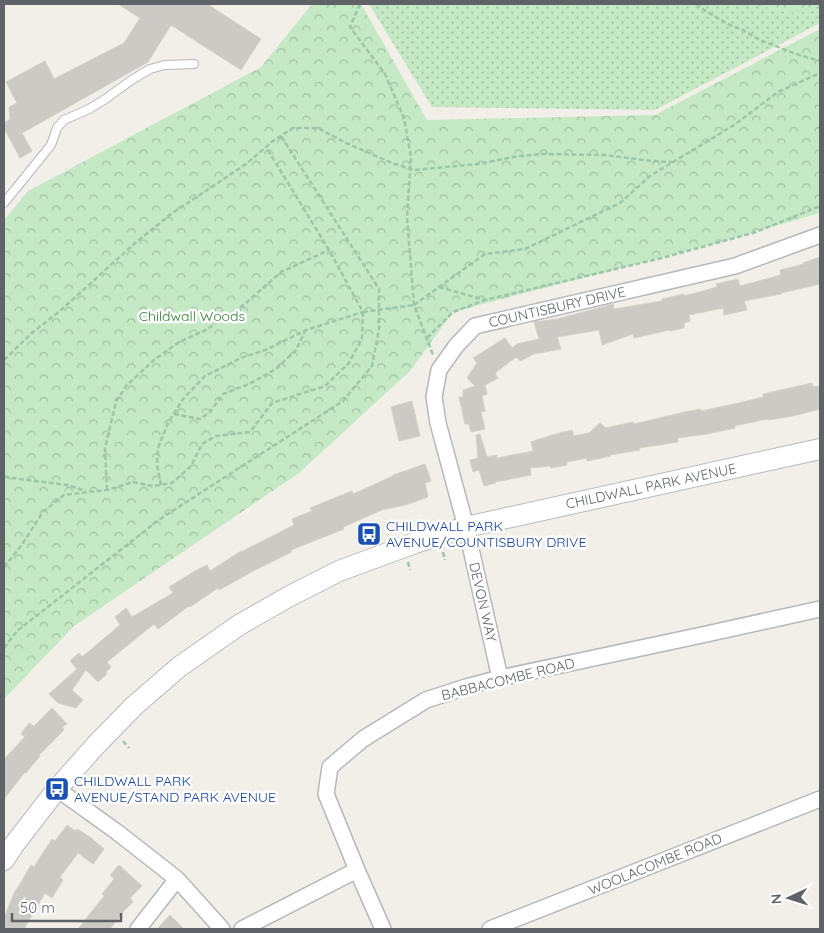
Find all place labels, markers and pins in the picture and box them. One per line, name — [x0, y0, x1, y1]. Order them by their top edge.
place label: CHILDWALL PARK AVENUE/COUNTISBURY DRIVE — [386, 517, 586, 551]
bus stop icon: CHILDWALL PARK AVENUE/COUNTISBURY DRIVE — [356, 521, 382, 547]
place label: CHILDWALL PARK AVENUE/STAND PARK AVENUE — [74, 772, 276, 806]
bus stop icon: CHILDWALL PARK AVENUE/STAND PARK AVENUE — [44, 776, 70, 802]

